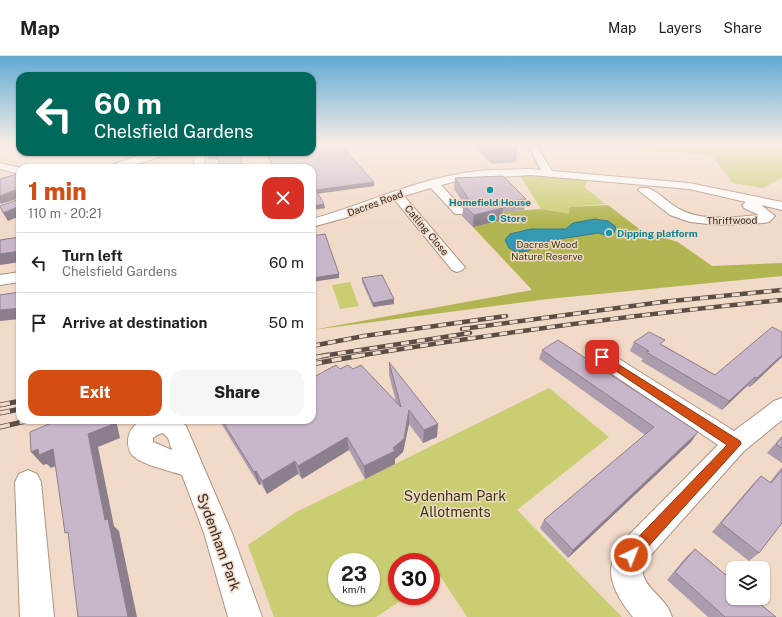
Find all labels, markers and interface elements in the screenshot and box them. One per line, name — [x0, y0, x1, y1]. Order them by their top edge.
text: Map — [20, 17, 60, 39]
text: Map — [608, 20, 636, 36]
text: Layers — [658, 20, 702, 36]
text: Share — [724, 20, 762, 36]
text: 60 m — [94, 87, 162, 120]
icon: left — [28, 88, 80, 140]
text: Chelsfield Gardens — [94, 121, 253, 142]
text: 1 min — [28, 177, 87, 205]
button: close — [262, 177, 304, 219]
marker: Homefield House — [485, 185, 495, 195]
street label: Dacres Road — [345, 187, 405, 219]
place label: Homefield House — [449, 196, 531, 208]
street label: Catling Close — [402, 202, 452, 258]
text: 110 m · 20:21 — [28, 206, 102, 221]
place label: Store — [500, 212, 527, 224]
marker: Store — [487, 213, 497, 223]
street label: Thriffwood — [706, 214, 758, 226]
place label: Dipping platform — [617, 227, 698, 239]
marker: Dipping platform — [604, 228, 614, 238]
park label: Dacres Wood Nature Reserve — [511, 238, 583, 262]
text: Turn left — [62, 247, 123, 264]
icon: left — [28, 252, 50, 274]
text: 60 m — [269, 254, 304, 271]
text: Chelsfield Gardens — [62, 264, 177, 279]
icon: arrive — [28, 312, 50, 334]
text: Arrive at destination — [62, 314, 207, 331]
text: 50 m — [269, 314, 304, 331]
pin — [585, 340, 619, 374]
icon: arrive — [591, 346, 613, 368]
button: Exit — [28, 370, 162, 416]
button: Share — [170, 370, 304, 416]
park label: Sydenham Park Allotments — [404, 488, 506, 520]
street label: Sydenham Park — [194, 491, 244, 593]
position arrow — [610, 534, 652, 576]
speed limit sign: 30 — [388, 553, 440, 605]
map controls — [726, 561, 770, 605]
button: layers — [726, 561, 770, 605]
text: 23 — [341, 562, 367, 586]
text: km/h — [342, 583, 366, 595]

